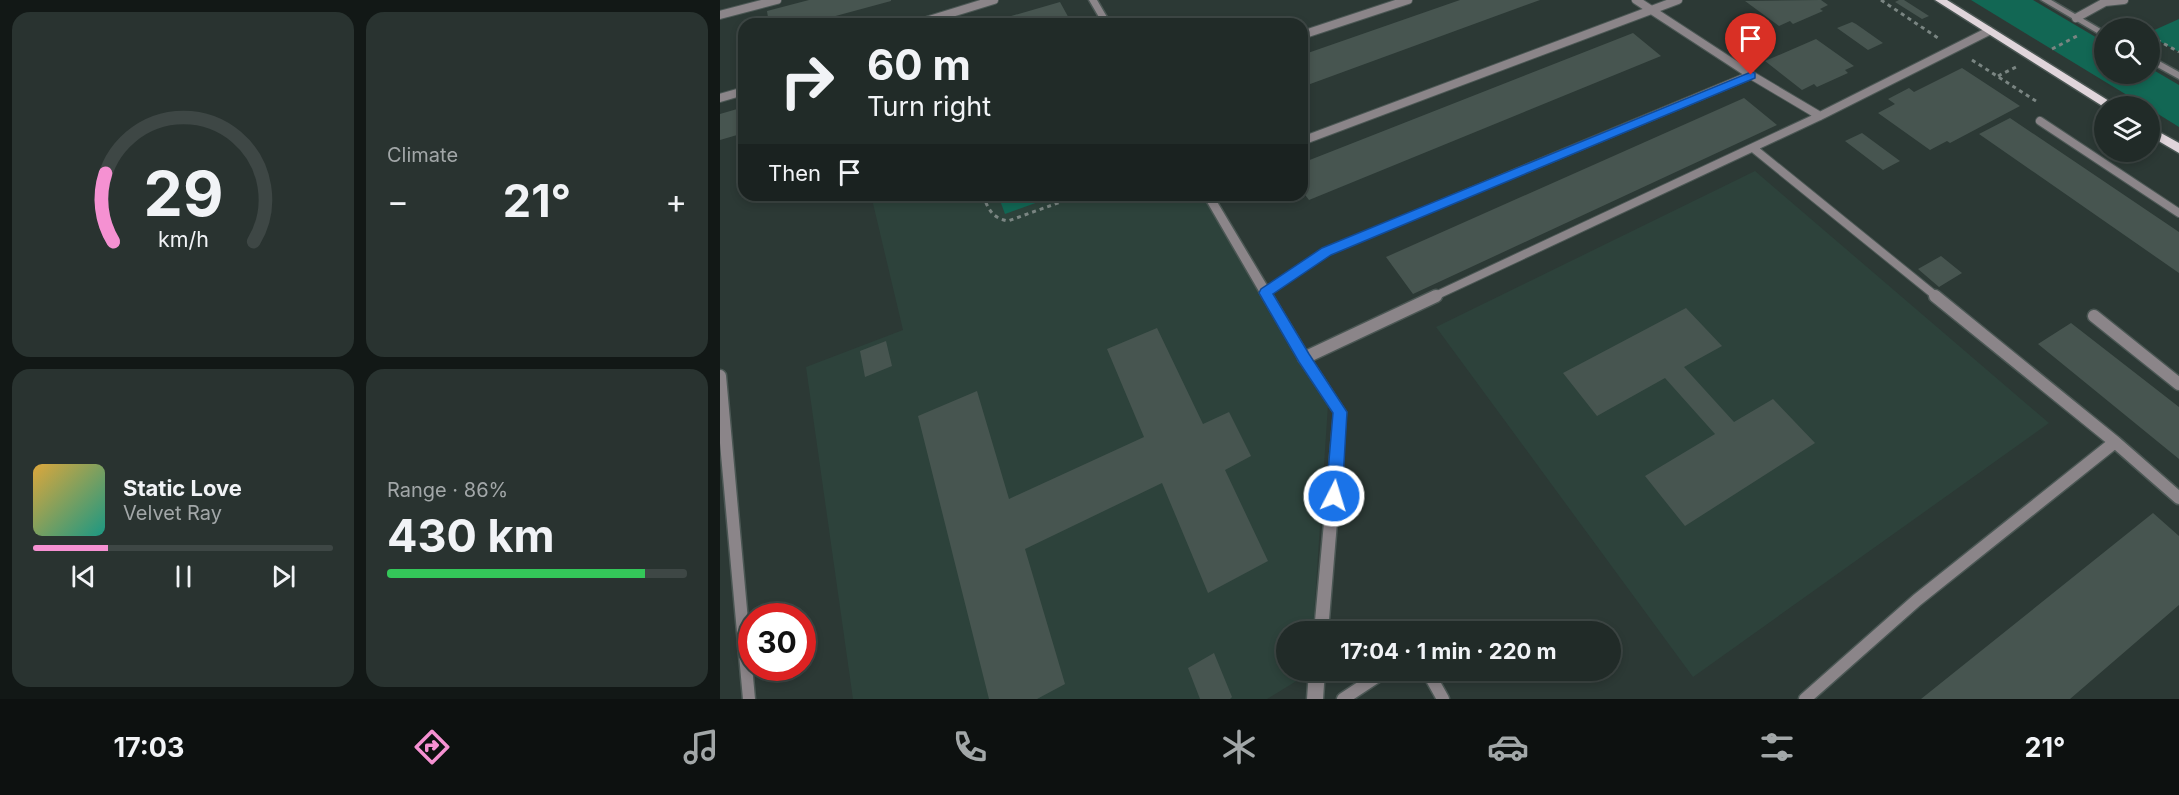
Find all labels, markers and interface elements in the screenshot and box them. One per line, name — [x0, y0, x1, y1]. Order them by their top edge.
pin — [1725, 13, 1776, 75]
map controls — [2094, 18, 2160, 162]
button: search — [2094, 18, 2160, 84]
icon: arrive — [1734, 22, 1767, 55]
text: 60 m — [867, 39, 971, 90]
icon: right — [768, 42, 846, 120]
text: Turn right — [867, 90, 991, 123]
button: layers — [2094, 96, 2160, 162]
text: Climate — [387, 143, 458, 167]
text: 29 — [143, 156, 223, 231]
icon: arrive — [833, 156, 866, 189]
text: Then — [768, 160, 821, 186]
text: 21° — [503, 173, 571, 228]
text: − — [387, 181, 409, 221]
text: + — [665, 181, 687, 221]
text: km/h — [158, 226, 208, 252]
position arrow — [1302, 464, 1366, 528]
text: Static Love — [123, 475, 242, 501]
text: Range · 86% — [387, 478, 508, 502]
text: Velvet Ray — [123, 501, 222, 525]
text: 430 km — [387, 508, 555, 563]
icon: previous — [67, 560, 100, 593]
icon: pause — [167, 560, 200, 593]
icon: next — [267, 560, 300, 593]
speed limit sign: 30 — [738, 603, 816, 681]
text: 17:04 · 1 min · 220 m — [1340, 638, 1557, 664]
icon: directions — [411, 726, 453, 768]
icon: music — [680, 726, 722, 768]
icon: phone — [949, 726, 991, 768]
icon: climate — [1218, 726, 1260, 768]
icon: car — [1487, 726, 1529, 768]
icon: filters — [1756, 726, 1798, 768]
text: 17:03 — [113, 731, 185, 764]
text: 21° — [2024, 731, 2065, 764]

